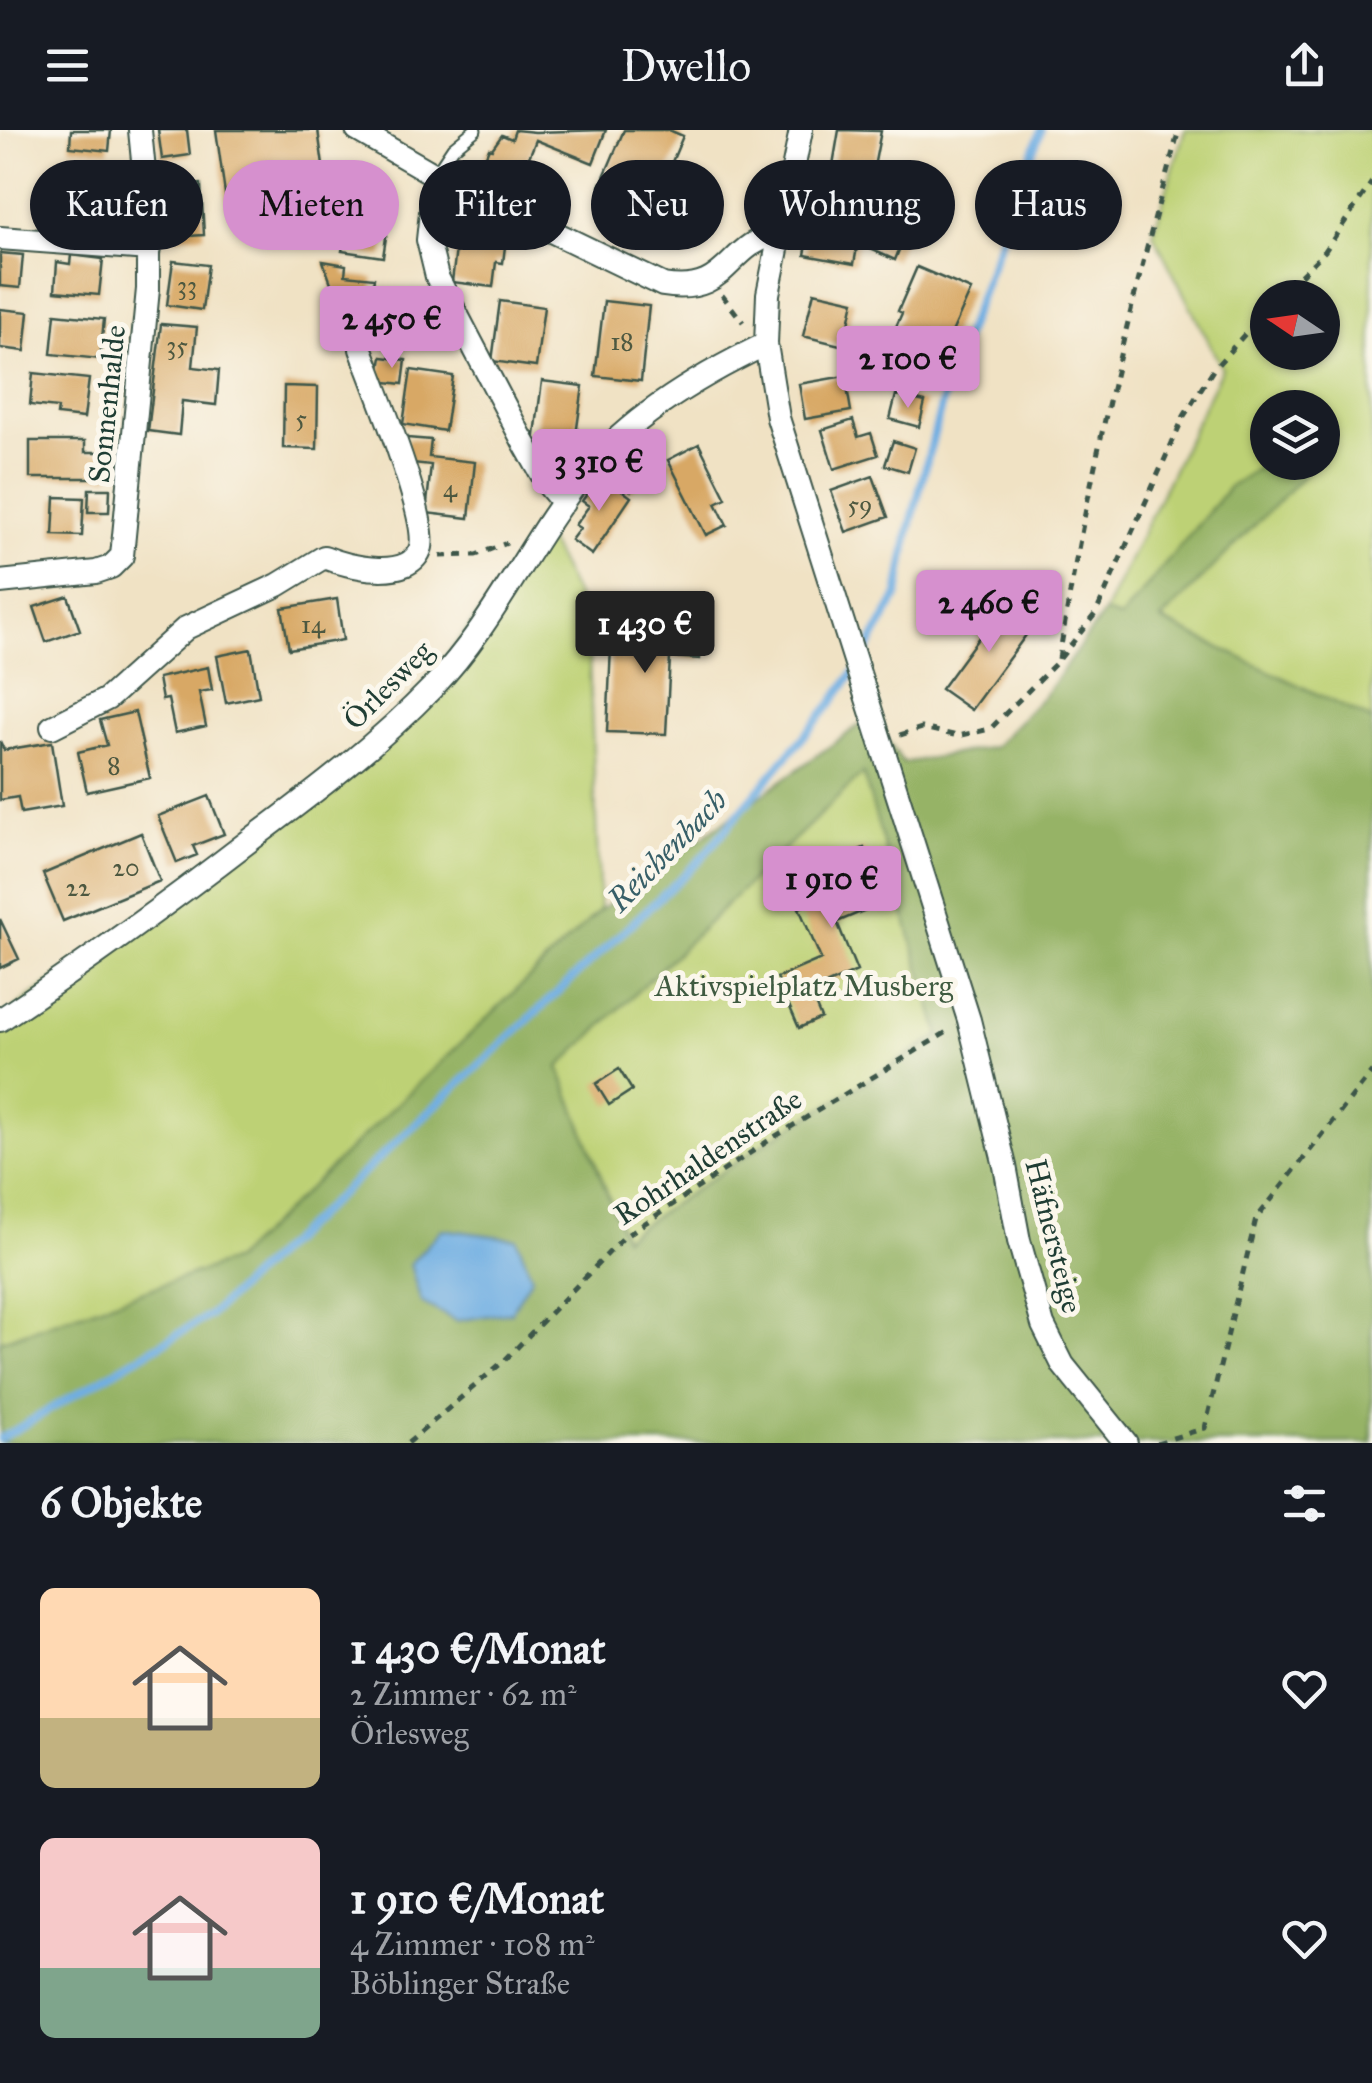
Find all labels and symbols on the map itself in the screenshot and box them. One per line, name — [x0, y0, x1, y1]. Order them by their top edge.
house number: 33 — [177, 270, 197, 301]
north arrow — [1250, 280, 1340, 370]
pin: 2 450 € — [300, 286, 484, 371]
street label: Sonnenhalde — [81, 323, 133, 485]
house number: 18 — [610, 326, 634, 357]
pin: 2 100 € — [816, 326, 1000, 411]
house number: 35 — [166, 330, 188, 361]
house number: 5 — [295, 403, 307, 434]
pin: 3 310 € — [507, 429, 691, 514]
house number: 4 — [443, 473, 458, 504]
house number: 59 — [847, 489, 873, 520]
pin: 2 460 € — [897, 570, 1081, 655]
pin: 1 430 € — [553, 591, 737, 676]
house number: 14 — [301, 609, 326, 640]
street label: Örlesweg — [336, 632, 441, 737]
house number: 8 — [107, 750, 121, 781]
water label: Reichenbach — [599, 781, 735, 920]
pin: 1 910 € — [740, 846, 924, 931]
house number: 20 — [113, 852, 139, 883]
house number: 22 — [66, 872, 91, 903]
park label: Aktivspielplatz Musberg — [653, 968, 954, 1004]
street label: Rohrhaldenstraße — [607, 1081, 809, 1233]
street label: Häfnersteige — [1017, 1155, 1091, 1317]

